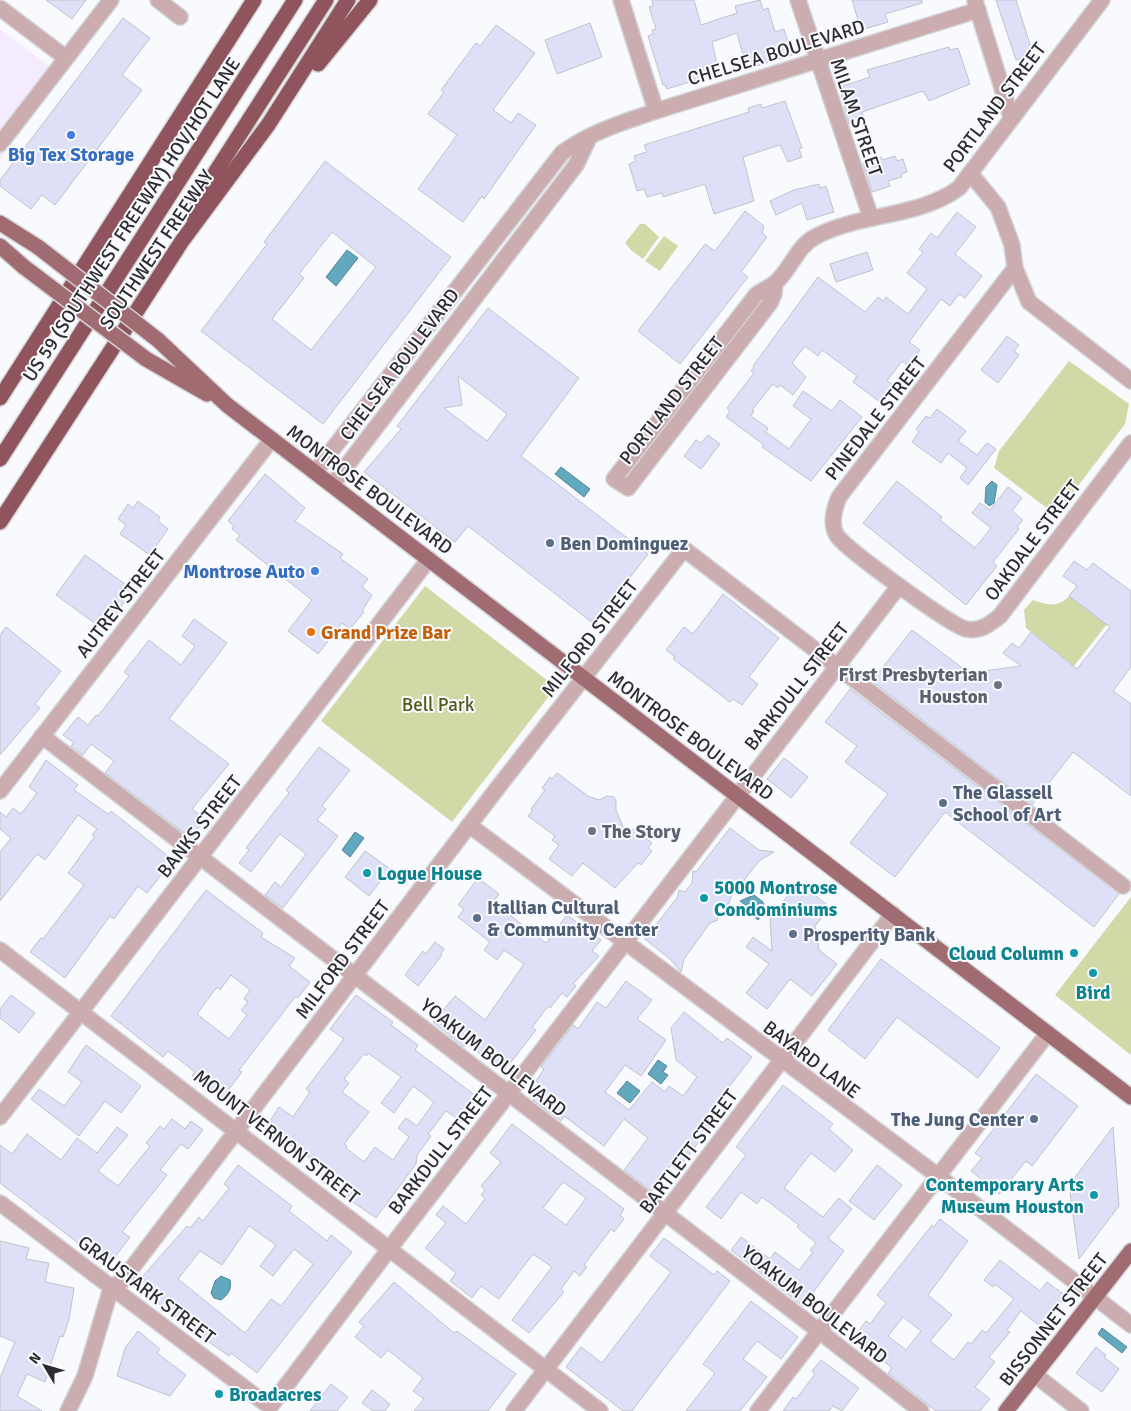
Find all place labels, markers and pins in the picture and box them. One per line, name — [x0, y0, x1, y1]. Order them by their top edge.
marker: Big Tex Storage — [65, 129, 77, 141]
place label: Big Tex Storage — [8, 143, 134, 167]
place label: Ben Dominguez — [560, 532, 689, 556]
marker: Ben Dominguez — [544, 537, 556, 549]
place label: Montrose Auto — [183, 560, 305, 584]
marker: Montrose Auto — [309, 565, 321, 577]
place label: Grand Prize Bar — [321, 621, 451, 645]
marker: Grand Prize Bar — [305, 626, 317, 638]
place label: First Presbyterian Houston — [839, 663, 988, 709]
marker: First Presbyterian Houston — [992, 679, 1004, 691]
place label: The Glassell School of Art — [953, 781, 1061, 827]
marker: The Glassell School of Art — [937, 797, 949, 809]
place label: The Story — [602, 820, 681, 844]
marker: The Story — [586, 825, 598, 837]
place label: Logue House — [377, 862, 482, 886]
marker: Logue House — [361, 867, 373, 879]
place label: 5000 Montrose Condominiums — [714, 876, 838, 922]
marker: 5000 Montrose Condominiums — [698, 892, 710, 904]
place label: Itallian Cultural & Community Center — [487, 896, 659, 942]
marker: Itallian Cultural & Community Center — [471, 912, 483, 924]
place label: Prosperity Bank — [803, 923, 935, 947]
marker: Prosperity Bank — [787, 928, 799, 940]
place label: Cloud Column — [949, 942, 1064, 966]
marker: Cloud Column — [1068, 947, 1080, 959]
marker: Bird — [1087, 967, 1099, 979]
place label: Bird — [1076, 981, 1110, 1005]
place label: The Jung Center — [891, 1108, 1024, 1132]
marker: The Jung Center — [1028, 1113, 1040, 1125]
place label: Contemporary Arts Museum Houston — [925, 1173, 1084, 1219]
marker: Contemporary Arts Museum Houston — [1088, 1189, 1100, 1201]
place label: Broadacres — [229, 1383, 321, 1407]
marker: Broadacres — [213, 1388, 225, 1400]

